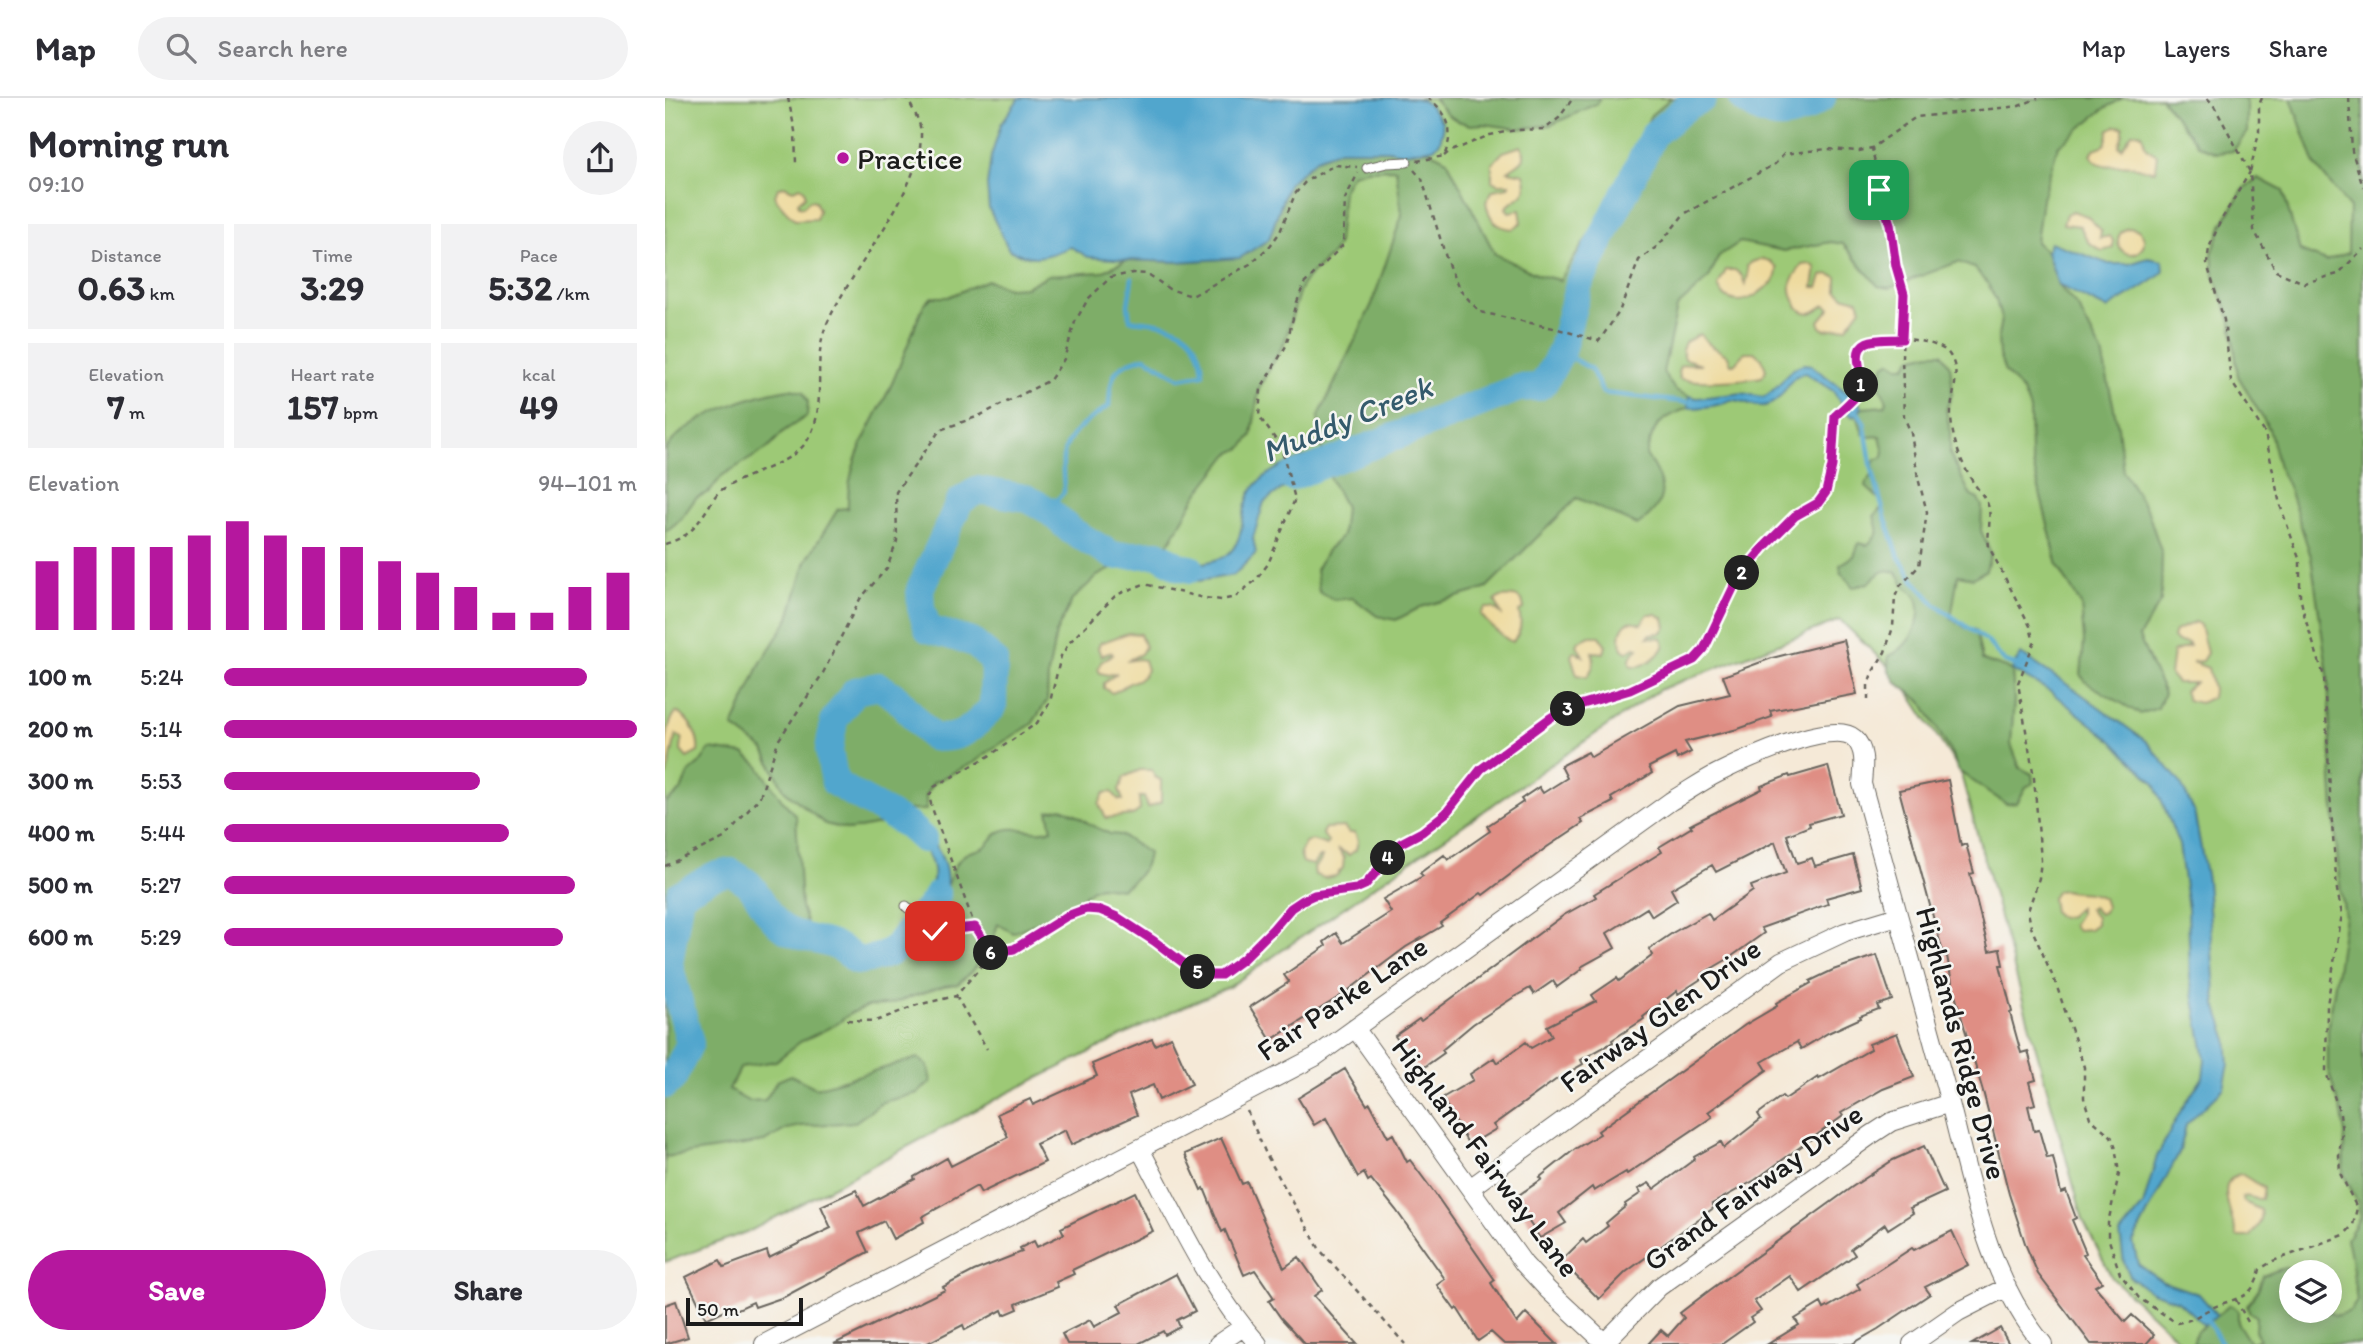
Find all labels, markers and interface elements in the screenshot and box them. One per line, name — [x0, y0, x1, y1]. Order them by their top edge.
search box — [138, 17, 628, 80]
text: Map — [35, 29, 96, 68]
icon: search — [162, 29, 200, 67]
text: Search here — [218, 32, 348, 64]
text: Map — [2082, 34, 2126, 63]
text: Layers — [2164, 34, 2231, 63]
text: Share — [2269, 34, 2328, 63]
text: Morning run — [28, 121, 229, 167]
button: share — [563, 121, 637, 195]
place label: Practice — [857, 140, 963, 177]
marker: Practice — [835, 150, 851, 166]
pin — [1849, 160, 1909, 220]
text: 09:10 — [28, 170, 85, 198]
icon: arrive — [1860, 171, 1898, 209]
text: Distance — [91, 244, 162, 267]
text: Time — [312, 244, 353, 267]
text: Pace — [520, 244, 558, 267]
text: 0.63 — [78, 267, 145, 309]
text: 3:29 — [300, 267, 365, 309]
text: 5:32 — [488, 267, 552, 309]
text: km — [145, 282, 175, 305]
text: /km — [552, 282, 590, 305]
text: Elevation — [88, 363, 164, 386]
text: Heart rate — [290, 363, 375, 386]
text: kcal — [522, 363, 556, 386]
water label: Muddy Creek — [1256, 367, 1439, 470]
pin: 1 — [1843, 368, 1879, 402]
text: 1 — [1856, 373, 1865, 396]
text: 7 — [107, 386, 125, 428]
text: 157 — [287, 386, 339, 428]
text: 49 — [519, 386, 558, 428]
text: m — [125, 401, 145, 424]
text: bpm — [339, 401, 378, 424]
text: Elevation — [28, 469, 119, 497]
text: 94–101 m — [538, 469, 637, 497]
pin: 2 — [1725, 556, 1759, 590]
text: 2 — [1737, 561, 1747, 584]
text: 100 m — [28, 663, 92, 691]
text: 5:24 — [140, 663, 184, 691]
pin: 3 — [1551, 692, 1585, 726]
text: 3 — [1562, 697, 1573, 720]
text: 200 m — [28, 715, 93, 743]
text: 5:14 — [140, 715, 182, 743]
text: 300 m — [28, 767, 93, 795]
text: 5:53 — [140, 767, 182, 795]
text: 400 m — [28, 819, 95, 847]
text: 5:44 — [140, 819, 185, 847]
pin: 4 — [1371, 840, 1405, 876]
text: 4 — [1382, 846, 1393, 869]
text: 500 m — [28, 871, 93, 899]
text: 5:27 — [140, 871, 181, 899]
pin — [905, 901, 965, 961]
street label: Highlands Ridge Drive — [1908, 902, 2016, 1184]
icon: check — [916, 912, 954, 950]
text: 600 m — [28, 923, 93, 951]
text: 5:29 — [140, 923, 182, 951]
street label: Fair Parke Lane — [1249, 927, 1435, 1069]
street label: Fairway Glen Drive — [1552, 930, 1768, 1100]
pin: 6 — [973, 936, 1009, 970]
text: 6 — [985, 941, 996, 964]
pin: 5 — [1181, 954, 1215, 990]
text: 5 — [1193, 960, 1202, 983]
street label: Highland Fairway Lane — [1384, 1030, 1588, 1284]
street label: Grand Fairway Drive — [1636, 1095, 1870, 1279]
button: Save — [28, 1250, 326, 1330]
button: Share — [340, 1250, 637, 1330]
map controls — [2279, 1260, 2342, 1323]
button: layers — [2279, 1260, 2342, 1323]
scale bar — [686, 1295, 803, 1327]
text: 50 m — [697, 1298, 739, 1321]

